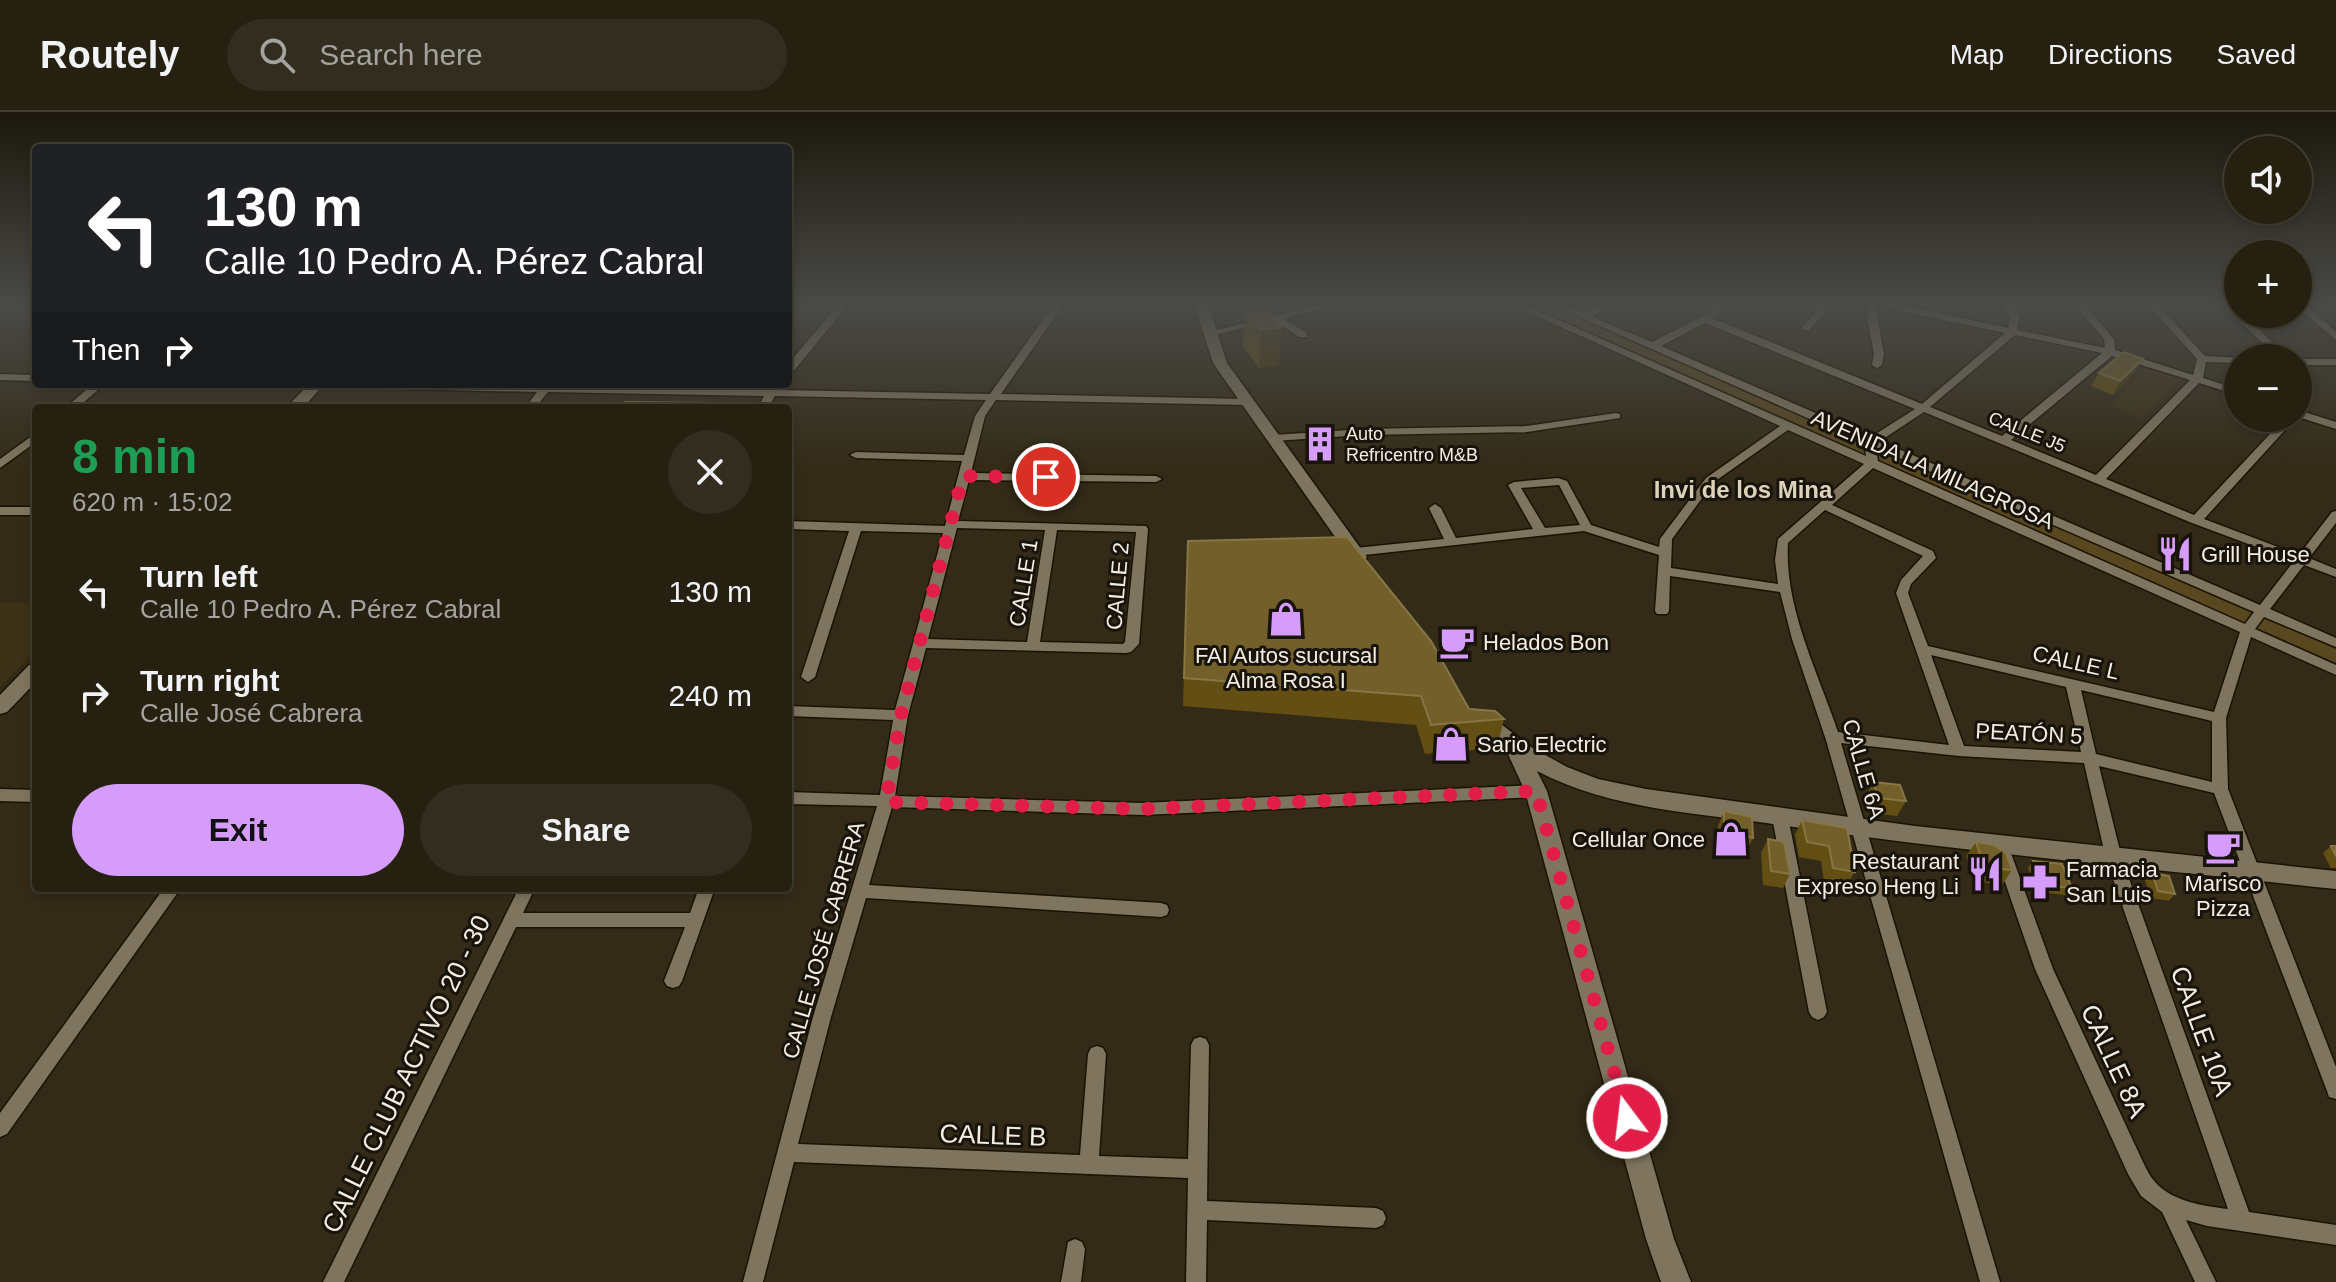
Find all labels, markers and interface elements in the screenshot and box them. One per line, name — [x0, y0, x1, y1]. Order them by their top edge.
search box — [227, 19, 787, 91]
icon: search — [255, 33, 299, 77]
text: Routely — [40, 34, 179, 76]
text: Search here — [319, 38, 483, 71]
text: Map — [1950, 39, 2004, 70]
text: Directions — [2048, 39, 2173, 70]
text: Saved — [2217, 39, 2296, 70]
map controls — [2224, 136, 2312, 432]
button: sound — [2224, 136, 2312, 224]
text: 130 m — [204, 175, 363, 238]
icon: left — [72, 176, 176, 280]
button: + — [2224, 240, 2312, 328]
text: Calle 10 Pedro A. Pérez Cabral — [204, 241, 704, 282]
icon: right — [156, 328, 200, 372]
text: Then — [72, 333, 140, 366]
button: − — [2224, 344, 2312, 432]
street label: AVENIDA LA MILAGROSA — [1808, 405, 2058, 534]
street label: CALLE J5 — [1986, 408, 2068, 456]
place label: Auto Refricentro M&B — [1346, 424, 1478, 465]
building icon: Auto Refricentro M&B — [1301, 425, 1339, 463]
text: 8 min — [72, 430, 197, 483]
button: close — [668, 430, 752, 514]
pin — [1012, 443, 1080, 511]
icon: arrive — [1024, 455, 1068, 499]
district label: Invi de los Mina — [1654, 476, 1833, 503]
text: 620 m · 15:02 — [72, 487, 232, 517]
restaurant icon: Grill House — [2156, 535, 2194, 573]
street label: CALLE 1 — [1004, 538, 1043, 629]
street label: CALLE 2 — [1101, 541, 1134, 631]
place label: Grill House — [2201, 542, 2310, 567]
text: Turn left — [140, 560, 258, 593]
icon: left — [72, 570, 116, 614]
text: 130 m — [669, 575, 752, 608]
text: Calle 10 Pedro A. Pérez Cabral — [140, 594, 501, 624]
shop icon: FAI Autos sucursal Alma Rosa I — [1267, 600, 1305, 638]
cafe icon: Helados Bon — [1438, 623, 1476, 661]
place label: Helados Bon — [1483, 630, 1609, 655]
street label: CALLE L — [2030, 640, 2122, 685]
place label: FAI Autos sucursal Alma Rosa I — [1195, 643, 1377, 693]
text: Turn right — [140, 664, 279, 697]
icon: right — [72, 674, 116, 718]
text: 240 m — [669, 679, 752, 712]
text: Calle José Cabrera — [140, 698, 363, 728]
street label: CALLE 6A — [1837, 716, 1890, 822]
street label: PEATÓN 5 — [1975, 718, 2083, 749]
shop icon: Sario Electric — [1432, 725, 1470, 763]
place label: Sario Electric — [1477, 732, 1607, 757]
button: Exit — [72, 784, 404, 876]
button: Share — [420, 784, 752, 876]
street label: CALLE JOSÉ CABRERA — [778, 818, 869, 1062]
shop icon: Cellular Once — [1712, 820, 1750, 858]
place label: Cellular Once — [1572, 827, 1705, 852]
cafe icon: Marisco Pizza — [2204, 828, 2242, 866]
place label: Restaurant Expreso Heng Li — [1796, 849, 1959, 899]
restaurant icon: Restaurant Expreso Heng Li — [1966, 855, 2004, 893]
place label: Farmacia San Luis — [2066, 857, 2158, 907]
pharmacy icon: Farmacia San Luis — [2021, 863, 2059, 901]
place label: Marisco Pizza — [2184, 871, 2262, 921]
street label: CALLE CLUB ACTIVO 20 - 30 — [316, 910, 496, 1238]
street label: CALLE 10A — [2165, 962, 2240, 1101]
street label: CALLE 8A — [2075, 1000, 2154, 1123]
position arrow — [1585, 1076, 1669, 1160]
street label: CALLE B — [939, 1118, 1047, 1152]

